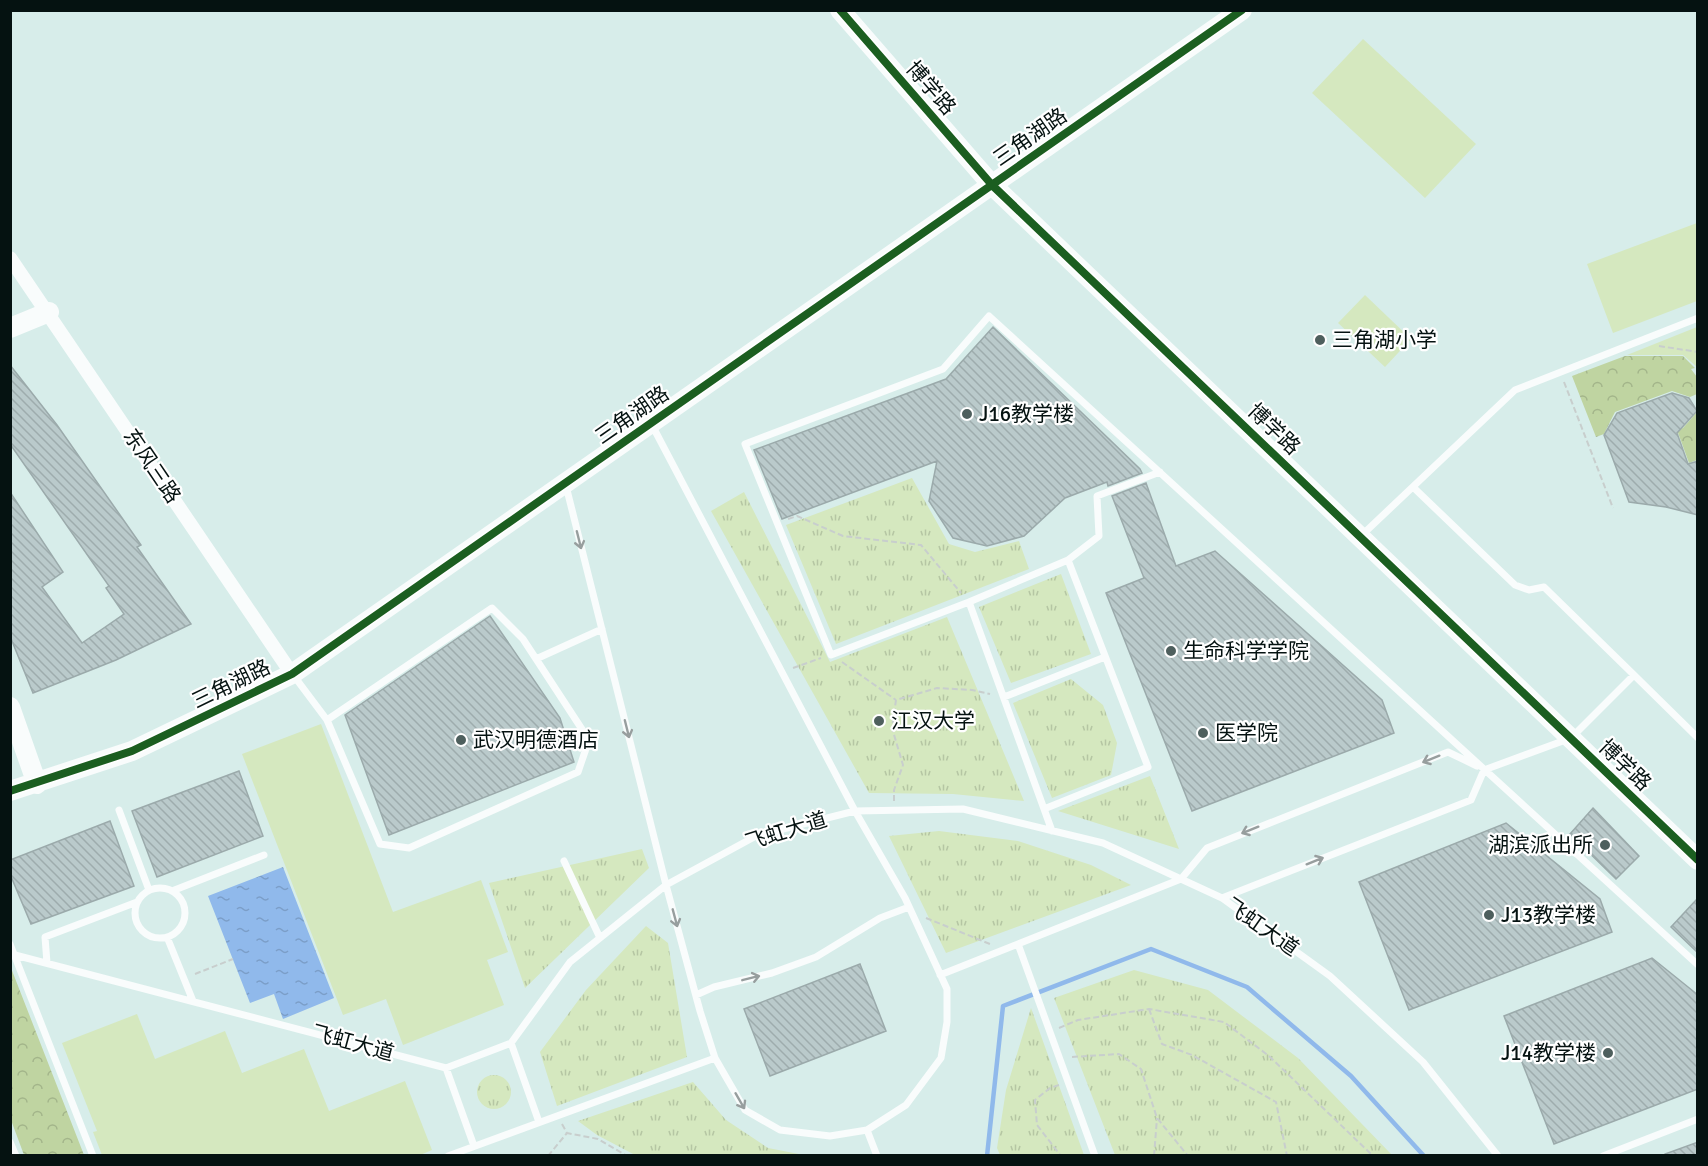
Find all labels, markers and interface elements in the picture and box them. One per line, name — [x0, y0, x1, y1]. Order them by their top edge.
street label: 博学路 — [901, 56, 961, 120]
street label: 三角湖路 — [988, 102, 1072, 172]
place label: 三角湖小学 — [1332, 327, 1437, 353]
marker: 三角湖小学 — [1313, 333, 1327, 347]
street label: 三角湖路 — [590, 380, 674, 450]
street label: 博学路 — [1242, 398, 1306, 460]
place label: J16教学楼 — [979, 401, 1074, 427]
marker: J16教学楼 — [960, 407, 974, 421]
street label: 东风三路 — [118, 424, 186, 508]
one-way arrow — [574, 530, 586, 549]
place label: 生命科学学院 — [1183, 638, 1309, 664]
marker: 生命科学学院 — [1164, 644, 1178, 658]
street label: 三角湖路 — [188, 654, 274, 714]
place label: 江汉大学 — [891, 708, 975, 734]
marker: 江汉大学 — [872, 714, 886, 728]
one-way arrow — [621, 719, 633, 738]
place label: 医学院 — [1215, 720, 1278, 746]
marker: 医学院 — [1196, 726, 1210, 740]
place label: 武汉明德酒店 — [473, 727, 599, 753]
marker: 武汉明德酒店 — [454, 733, 468, 747]
street label: 博学路 — [1593, 734, 1657, 796]
one-way arrow — [1422, 754, 1441, 765]
street label: 飞虹大道 — [742, 806, 830, 856]
one-way arrow — [1241, 826, 1260, 837]
place label: 湖滨派出所 — [1488, 832, 1593, 858]
marker: 湖滨派出所 — [1598, 838, 1612, 852]
one-way arrow — [1306, 855, 1324, 866]
street label: 飞虹大道 — [1220, 892, 1304, 962]
place label: J13教学楼 — [1501, 902, 1596, 928]
one-way arrow — [670, 908, 681, 927]
marker: J13教学楼 — [1482, 908, 1496, 922]
one-way arrow — [742, 972, 761, 984]
street label: 飞虹大道 — [309, 1020, 397, 1066]
place label: J14教学楼 — [1501, 1040, 1596, 1066]
marker: J14教学楼 — [1601, 1046, 1615, 1060]
one-way arrow — [734, 1092, 746, 1109]

